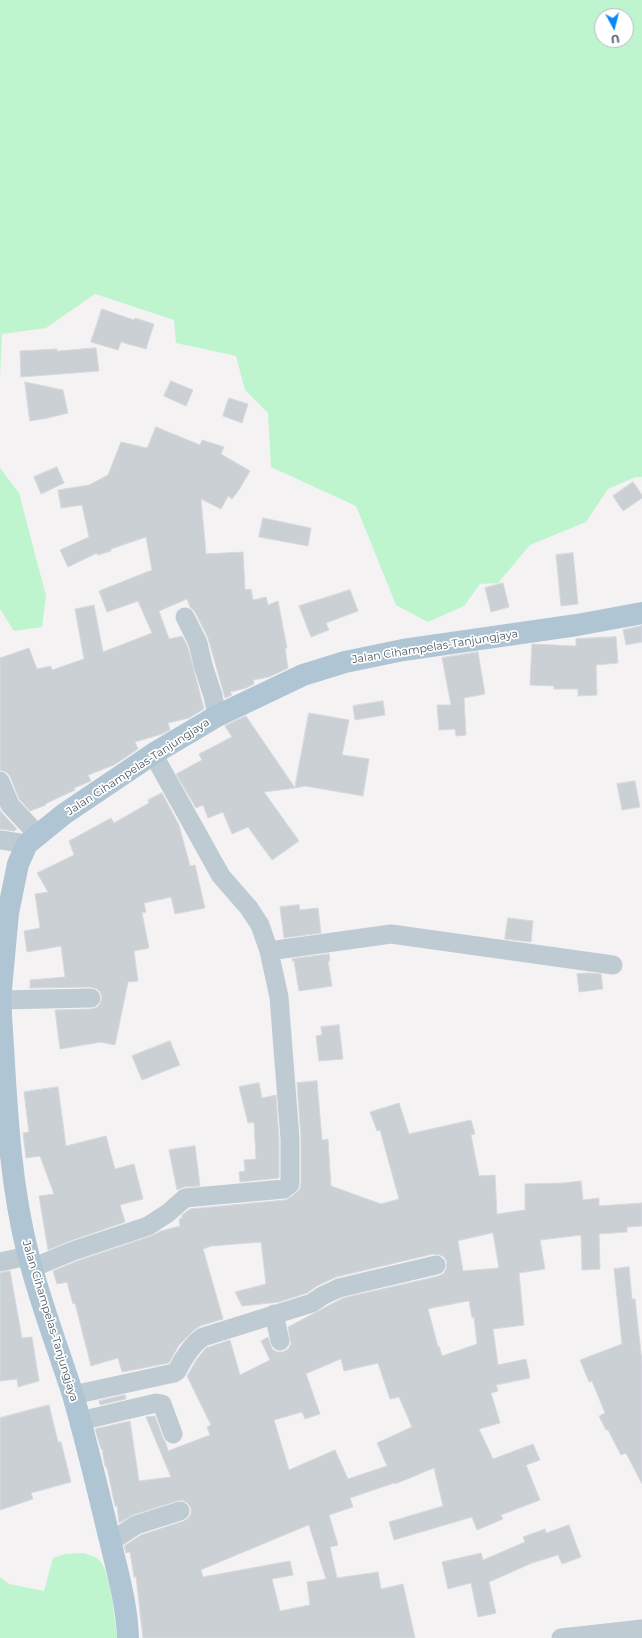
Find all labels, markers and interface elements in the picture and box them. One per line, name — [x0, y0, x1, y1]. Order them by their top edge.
north arrow — [594, 8, 634, 48]
text: U — [610, 31, 621, 46]
street label: Jalan Cihampelas-Tanjungjaya — [351, 627, 519, 667]
street label: Jalan Cihampelas-Tanjungjaya — [64, 716, 212, 818]
street label: Jalan Cihampelas-Tanjungjaya — [19, 1239, 81, 1403]

